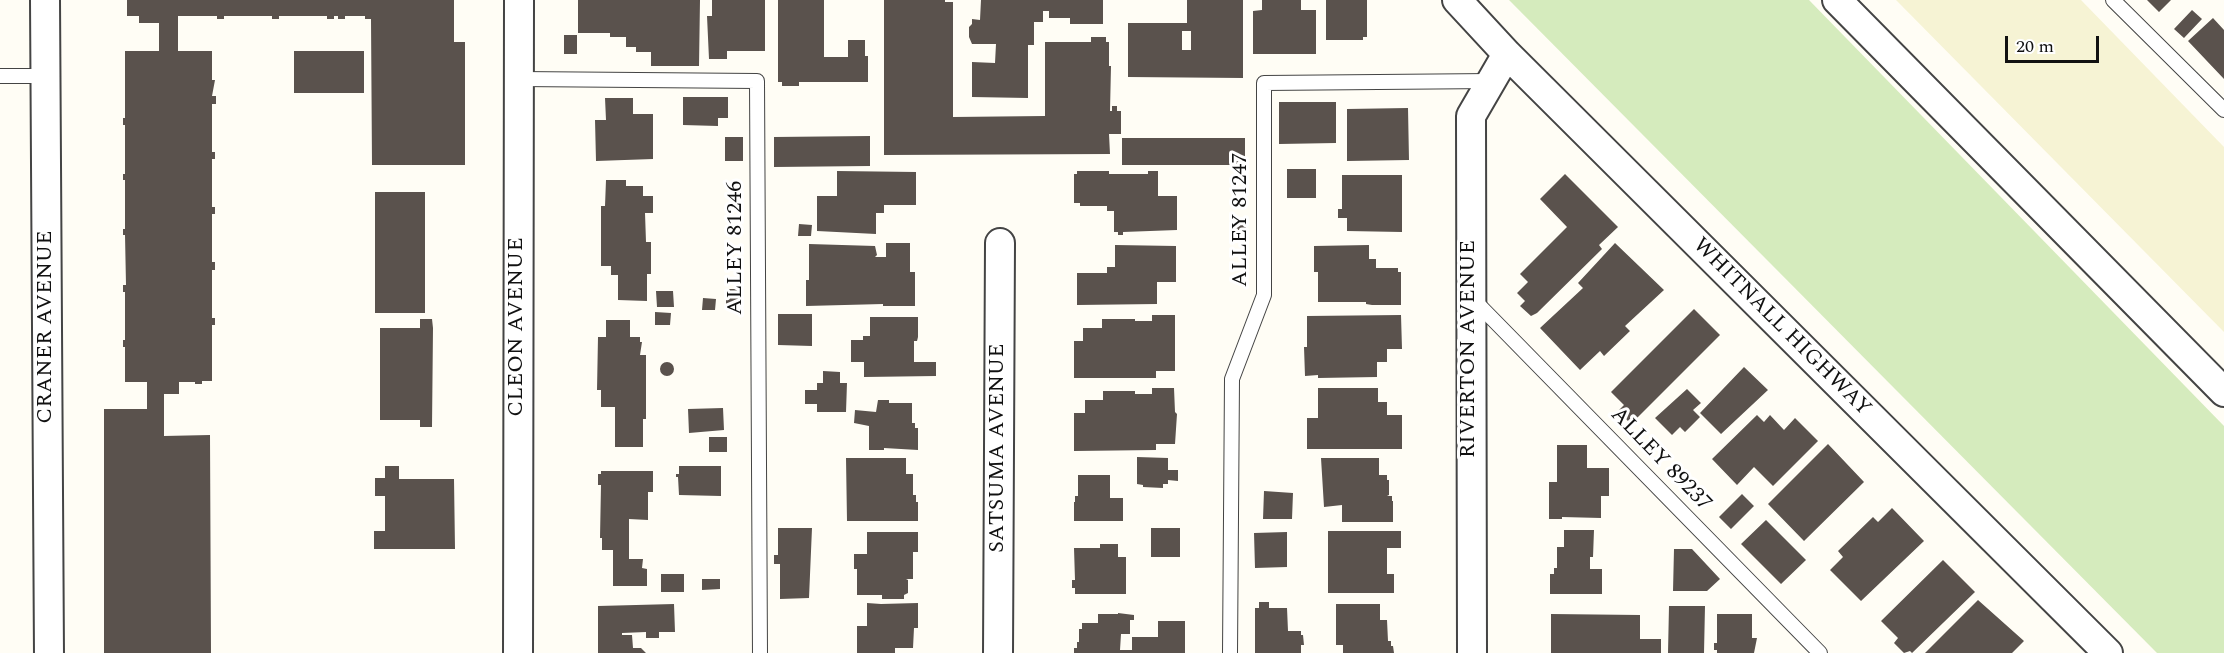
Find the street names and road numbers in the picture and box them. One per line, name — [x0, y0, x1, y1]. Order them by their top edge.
street label: ALLEY 81247 — [1229, 153, 1255, 287]
street label: ALLEY 81246 — [724, 181, 750, 315]
street label: CRANER AVENUE — [34, 230, 60, 424]
street label: WHITNALL HIGHWAY — [1686, 233, 1876, 423]
street label: CLEON AVENUE — [505, 237, 531, 417]
street label: RIVERTON AVENUE — [1457, 240, 1483, 458]
street label: SATSUMA AVENUE — [986, 343, 1012, 553]
street label: ALLEY 89237 — [1604, 403, 1716, 517]

